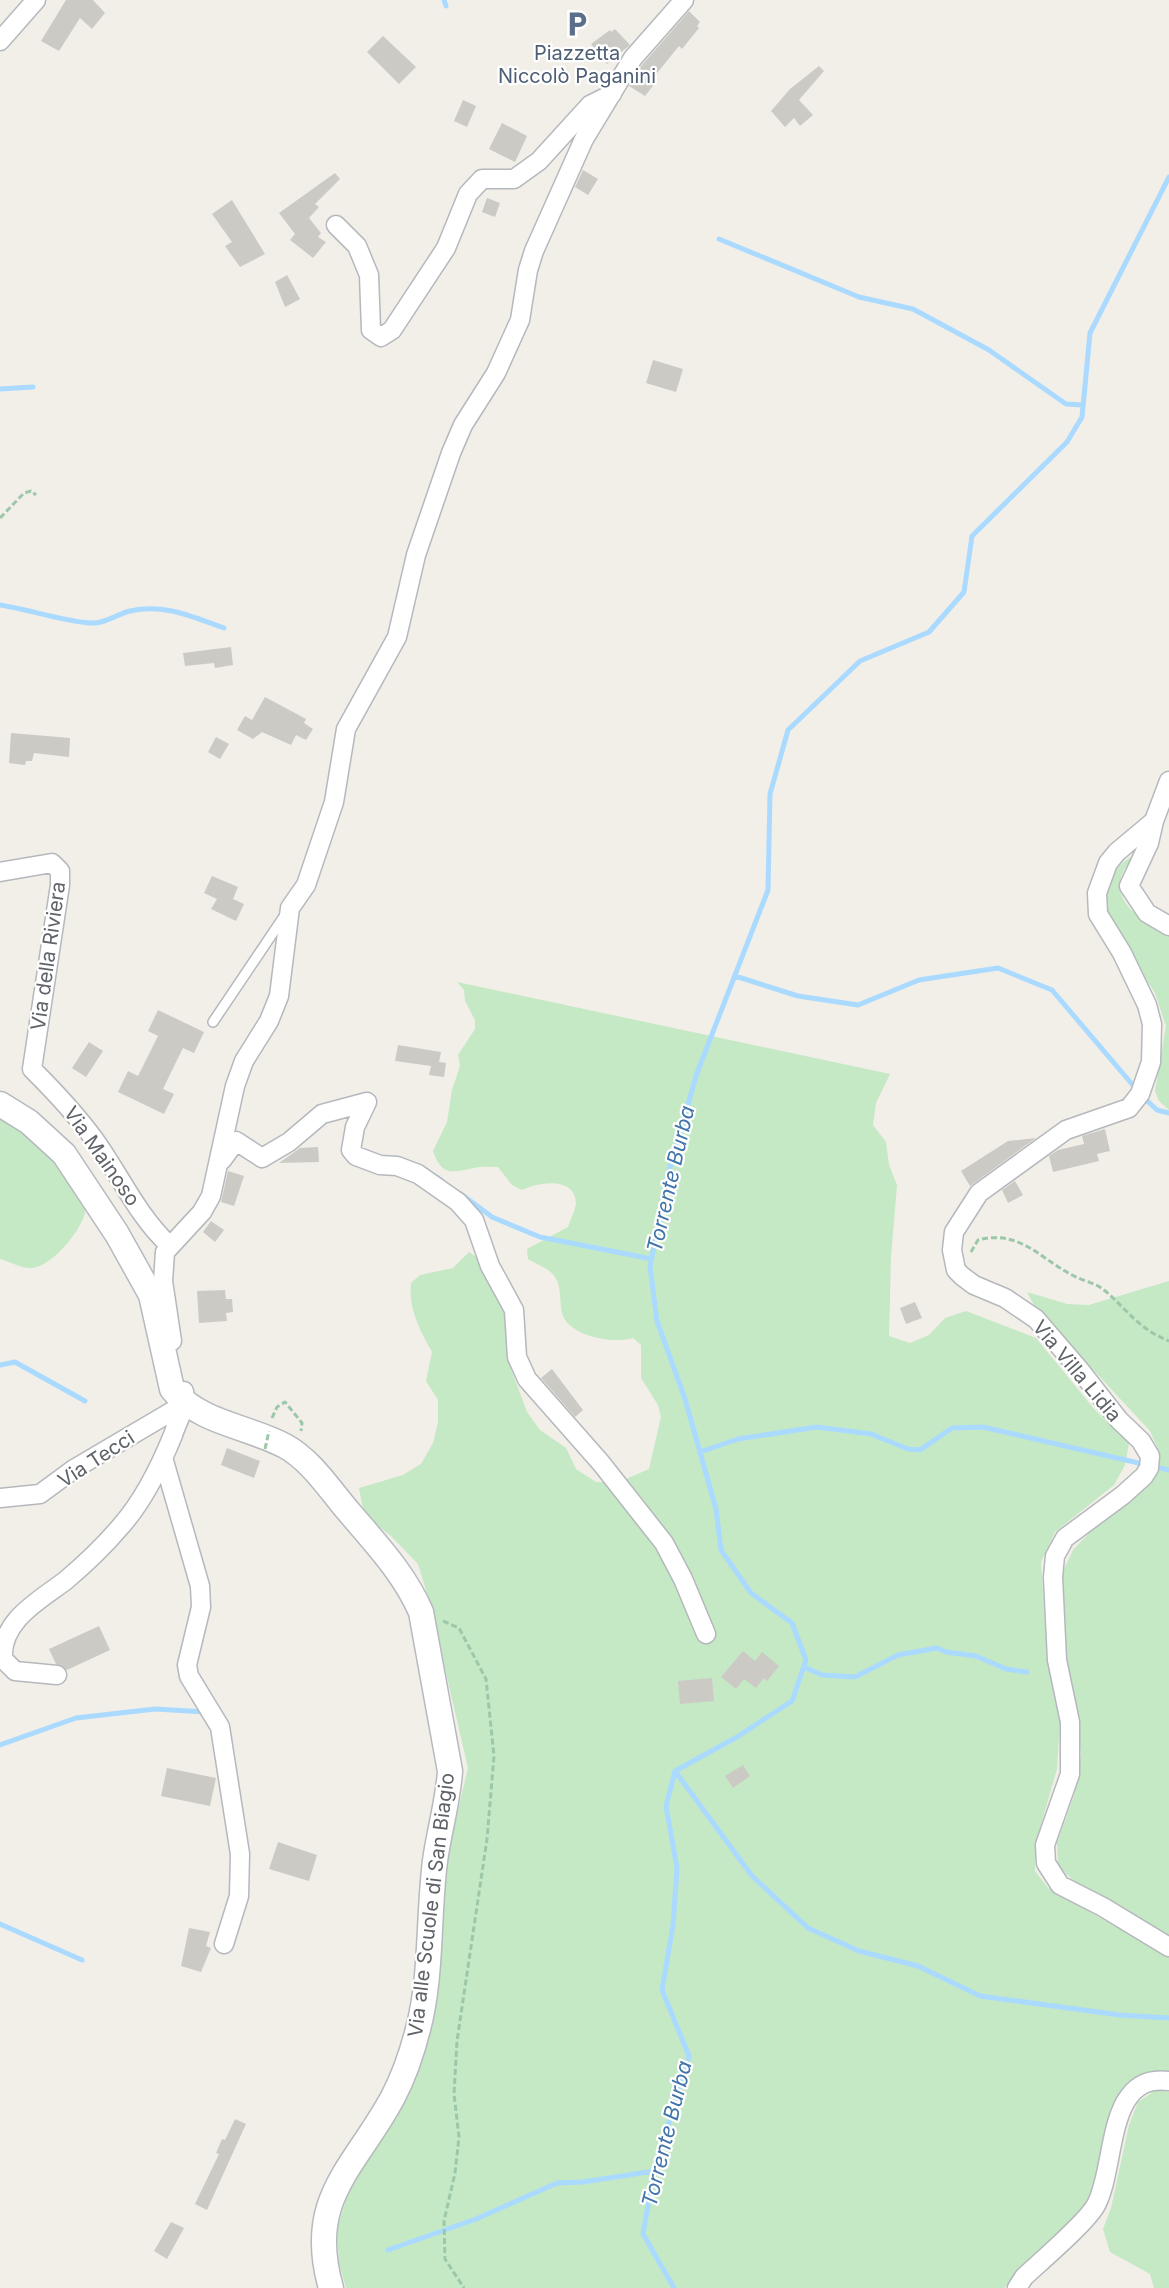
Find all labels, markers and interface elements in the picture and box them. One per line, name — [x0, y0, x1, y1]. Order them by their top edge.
parking icon: Piazzetta Niccolò Paganini — [562, 9, 592, 39]
place label: Piazzetta Niccolò Paganini — [498, 41, 656, 88]
street label: Via della Riviera — [26, 880, 70, 1032]
street label: Via Mainoso — [59, 1102, 145, 1210]
water label: Torrente Burba — [641, 1103, 700, 1255]
street label: Via Villa Lidia — [1028, 1315, 1126, 1427]
street label: Via Tecci — [53, 1425, 139, 1493]
street label: Via alle Scuole di San Biagio — [403, 1771, 459, 2039]
water label: Torrente Burba — [636, 2058, 697, 2210]

